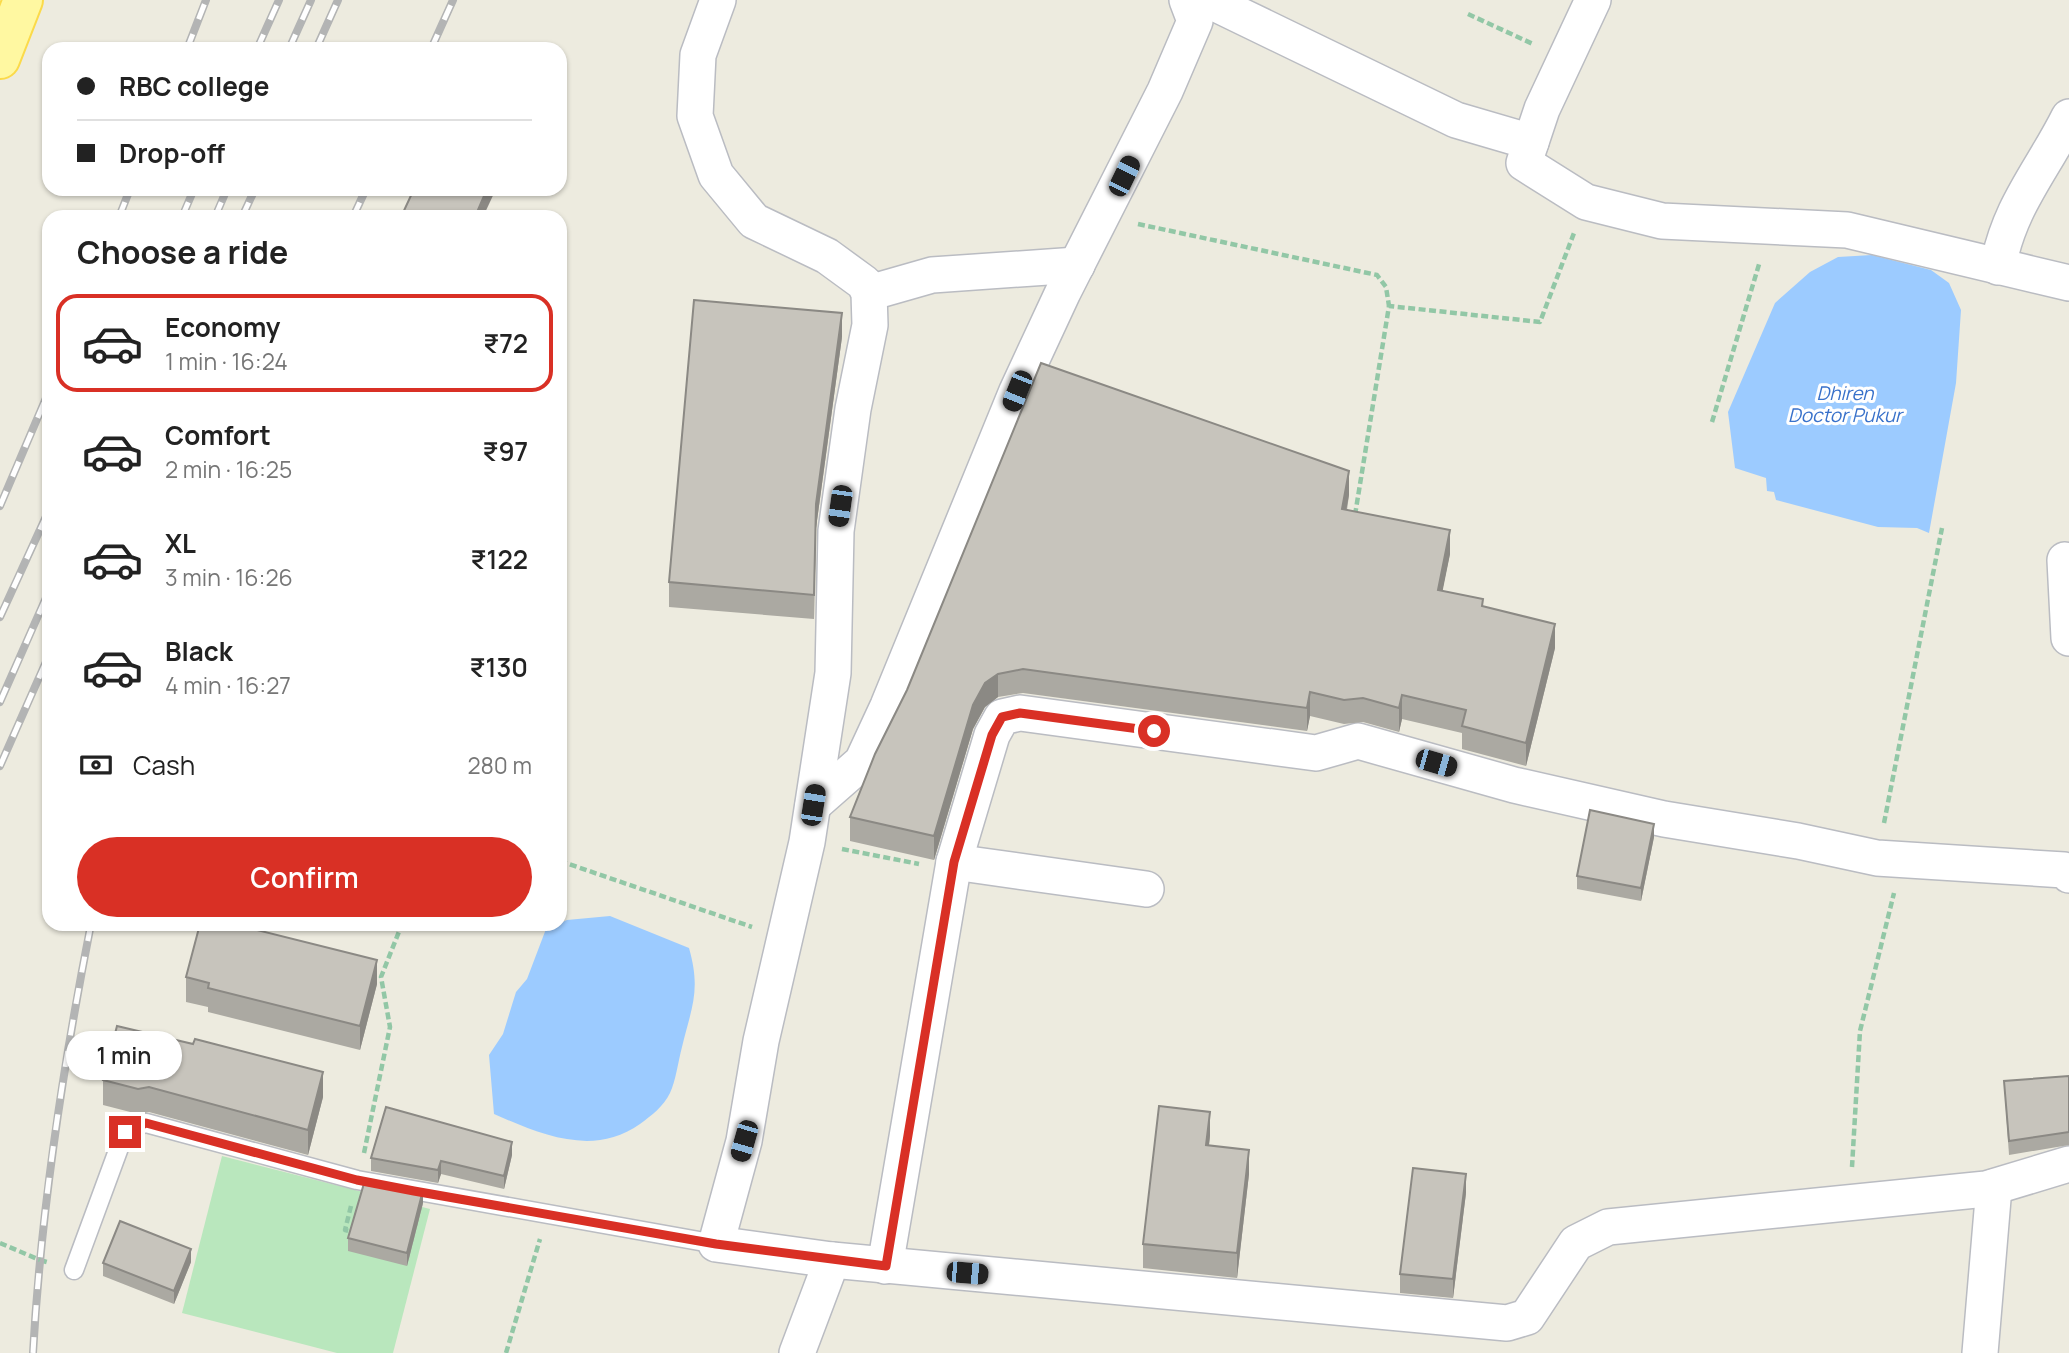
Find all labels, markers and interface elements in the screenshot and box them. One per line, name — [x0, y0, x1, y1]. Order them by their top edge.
text: RBC college — [119, 68, 270, 104]
text: Drop-off — [119, 135, 225, 171]
car — [1106, 153, 1143, 199]
text: Choose a ride — [77, 230, 288, 274]
text: Economy — [165, 309, 280, 345]
icon: car — [81, 312, 144, 375]
text: ₹72 — [483, 325, 528, 361]
text: 1 min · 16:24 — [165, 345, 288, 377]
car — [1000, 368, 1035, 414]
water label: Dhiren Doctor Pukur — [1788, 380, 1904, 428]
text: Comfort — [165, 417, 271, 453]
icon: car — [81, 420, 144, 483]
text: ₹97 — [482, 433, 528, 469]
text: 2 min · 16:25 — [165, 453, 292, 485]
car — [827, 484, 854, 528]
text: XL — [165, 525, 196, 561]
icon: car — [81, 528, 144, 591]
text: ₹122 — [471, 541, 528, 577]
text: 3 min · 16:26 — [165, 561, 293, 593]
text: Black — [165, 633, 233, 669]
icon: car — [81, 636, 144, 699]
text: ₹130 — [470, 649, 528, 685]
text: 4 min · 16:27 — [165, 669, 291, 701]
route start — [1138, 715, 1170, 747]
icon: cash — [77, 746, 115, 784]
text: Cash — [133, 747, 195, 783]
car — [1413, 747, 1460, 779]
text: 280 m — [467, 749, 532, 781]
car — [800, 783, 827, 827]
button: Confirm — [77, 837, 532, 917]
callout: 1 min — [67, 1030, 183, 1080]
text: 1 min — [97, 1039, 151, 1071]
route end — [109, 1116, 141, 1148]
car — [729, 1118, 760, 1164]
car — [946, 1261, 989, 1285]

